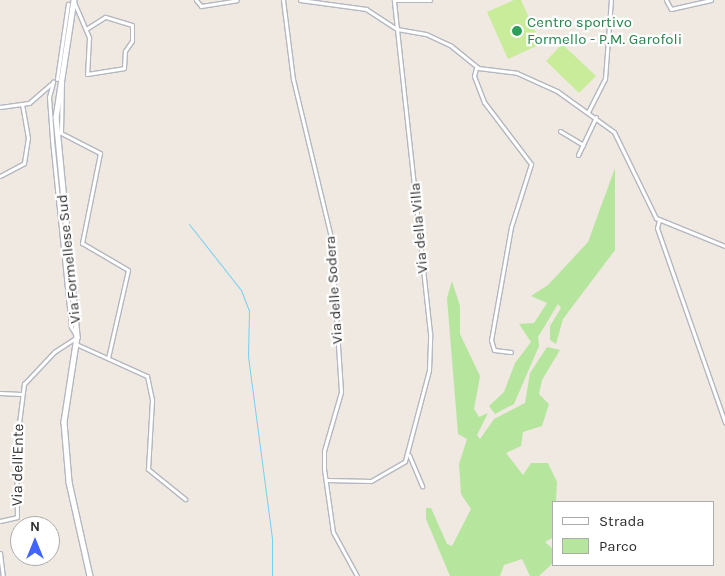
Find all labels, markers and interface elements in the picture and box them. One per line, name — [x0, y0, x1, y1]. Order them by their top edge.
place label: Centro sportivo Formello - P.M. Garofoli — [527, 13, 682, 48]
marker: Centro sportivo Formello - P.M. Garofoli — [511, 25, 523, 37]
street label: Via della Villa — [406, 182, 432, 274]
street label: Via Formellese Sud — [53, 194, 85, 324]
street label: Via delle Sodera — [321, 235, 347, 345]
street label: Via dell'Ente — [8, 424, 28, 506]
legend — [552, 501, 715, 566]
text: Strada — [599, 512, 645, 530]
north arrow — [10, 516, 60, 566]
text: N — [30, 518, 40, 535]
text: Parco — [599, 537, 637, 555]

